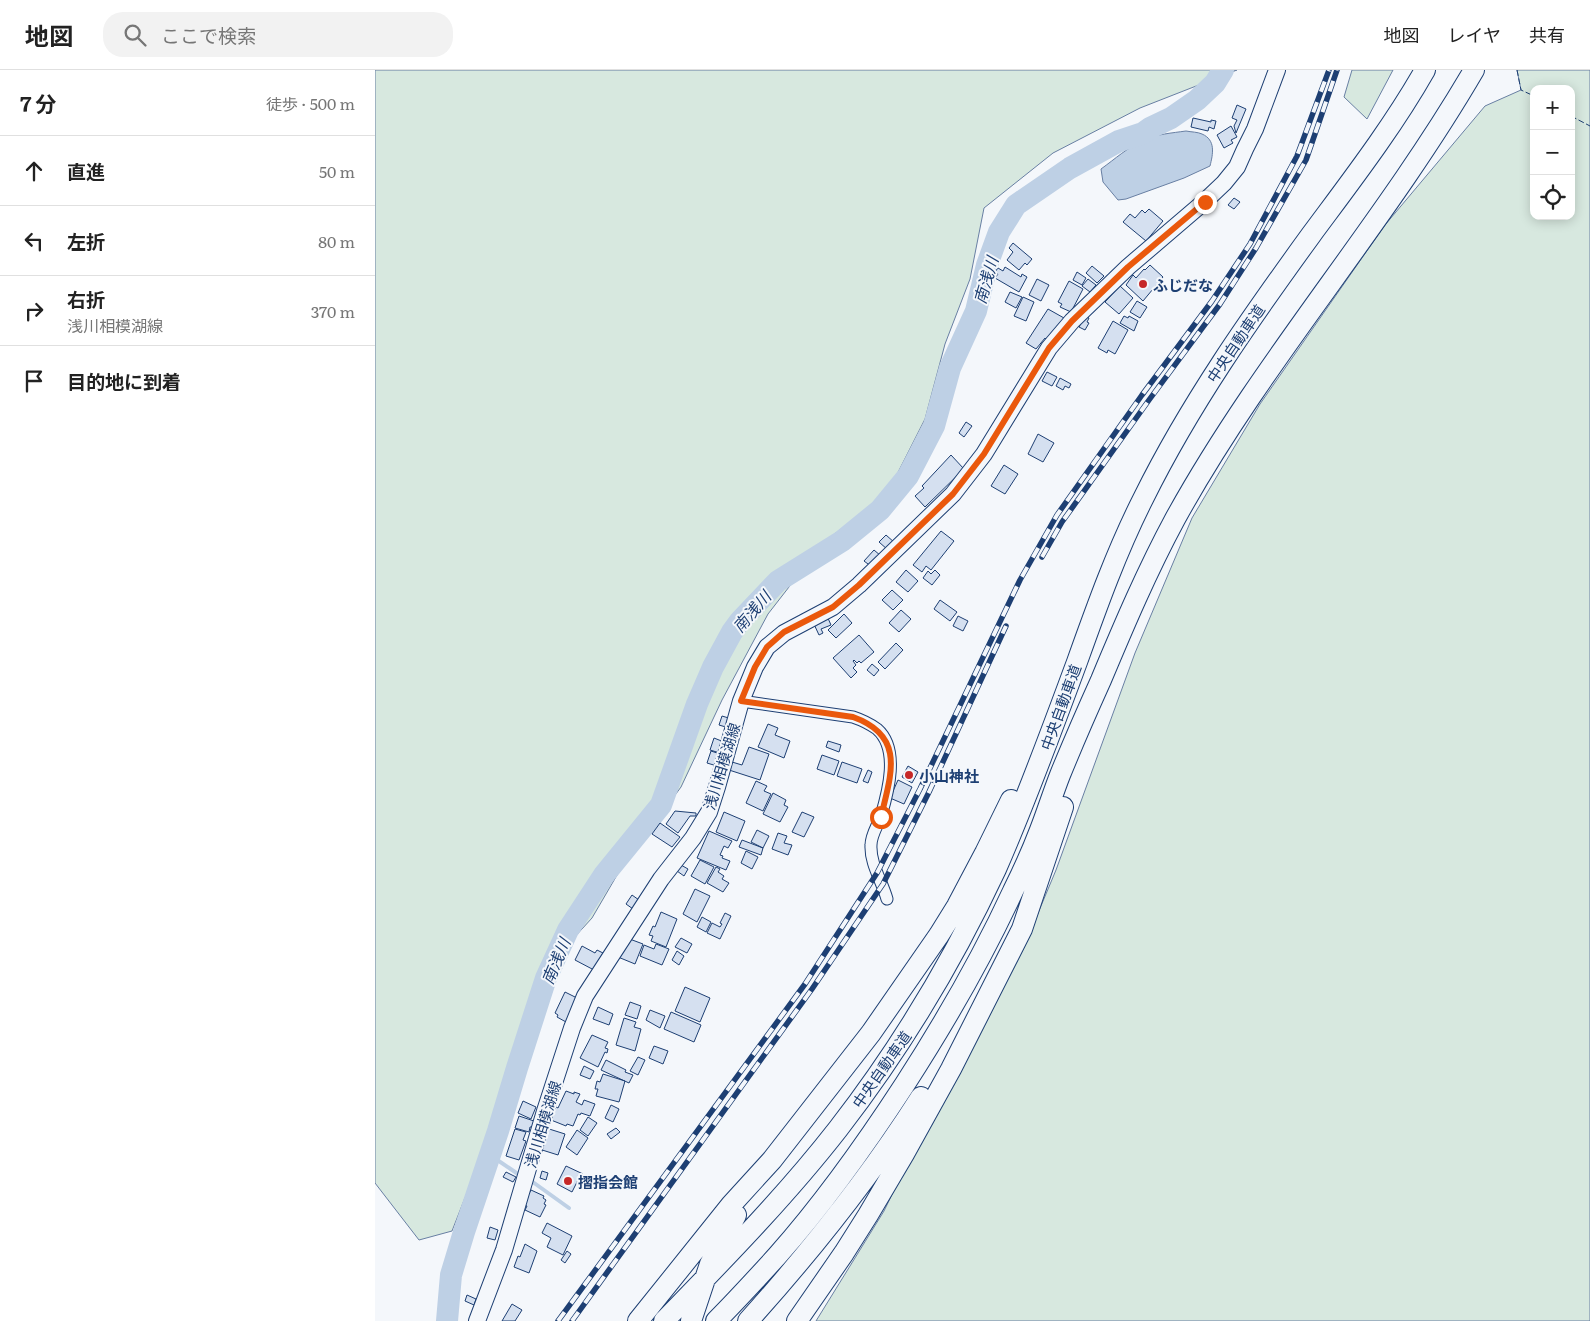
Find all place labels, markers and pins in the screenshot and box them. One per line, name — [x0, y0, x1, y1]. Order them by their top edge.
place label: ふじだな — [1153, 273, 1213, 296]
marker: ふじだな — [1137, 278, 1149, 290]
place label: 小山神社 — [919, 764, 979, 787]
marker: 小山神社 — [903, 769, 915, 781]
place label: 摺指会館 — [578, 1170, 638, 1193]
marker: 摺指会館 — [562, 1175, 574, 1187]

